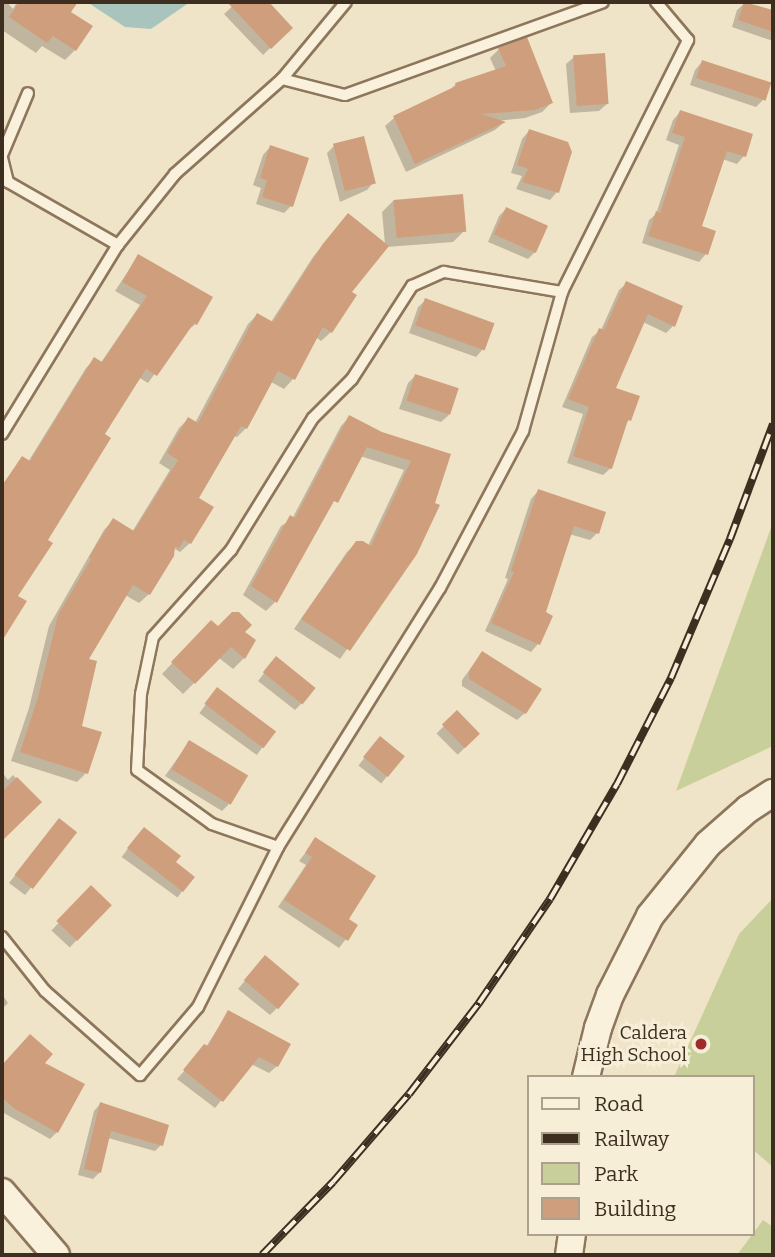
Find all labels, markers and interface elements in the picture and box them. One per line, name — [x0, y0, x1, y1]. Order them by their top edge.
place label: Caldera High School — [581, 1022, 687, 1066]
marker: Caldera High School — [693, 1036, 709, 1052]
legend — [526, 1075, 754, 1236]
text: Road — [594, 1091, 643, 1117]
text: Railway — [594, 1126, 669, 1152]
text: Park — [594, 1161, 638, 1187]
text: Building — [594, 1196, 676, 1222]

